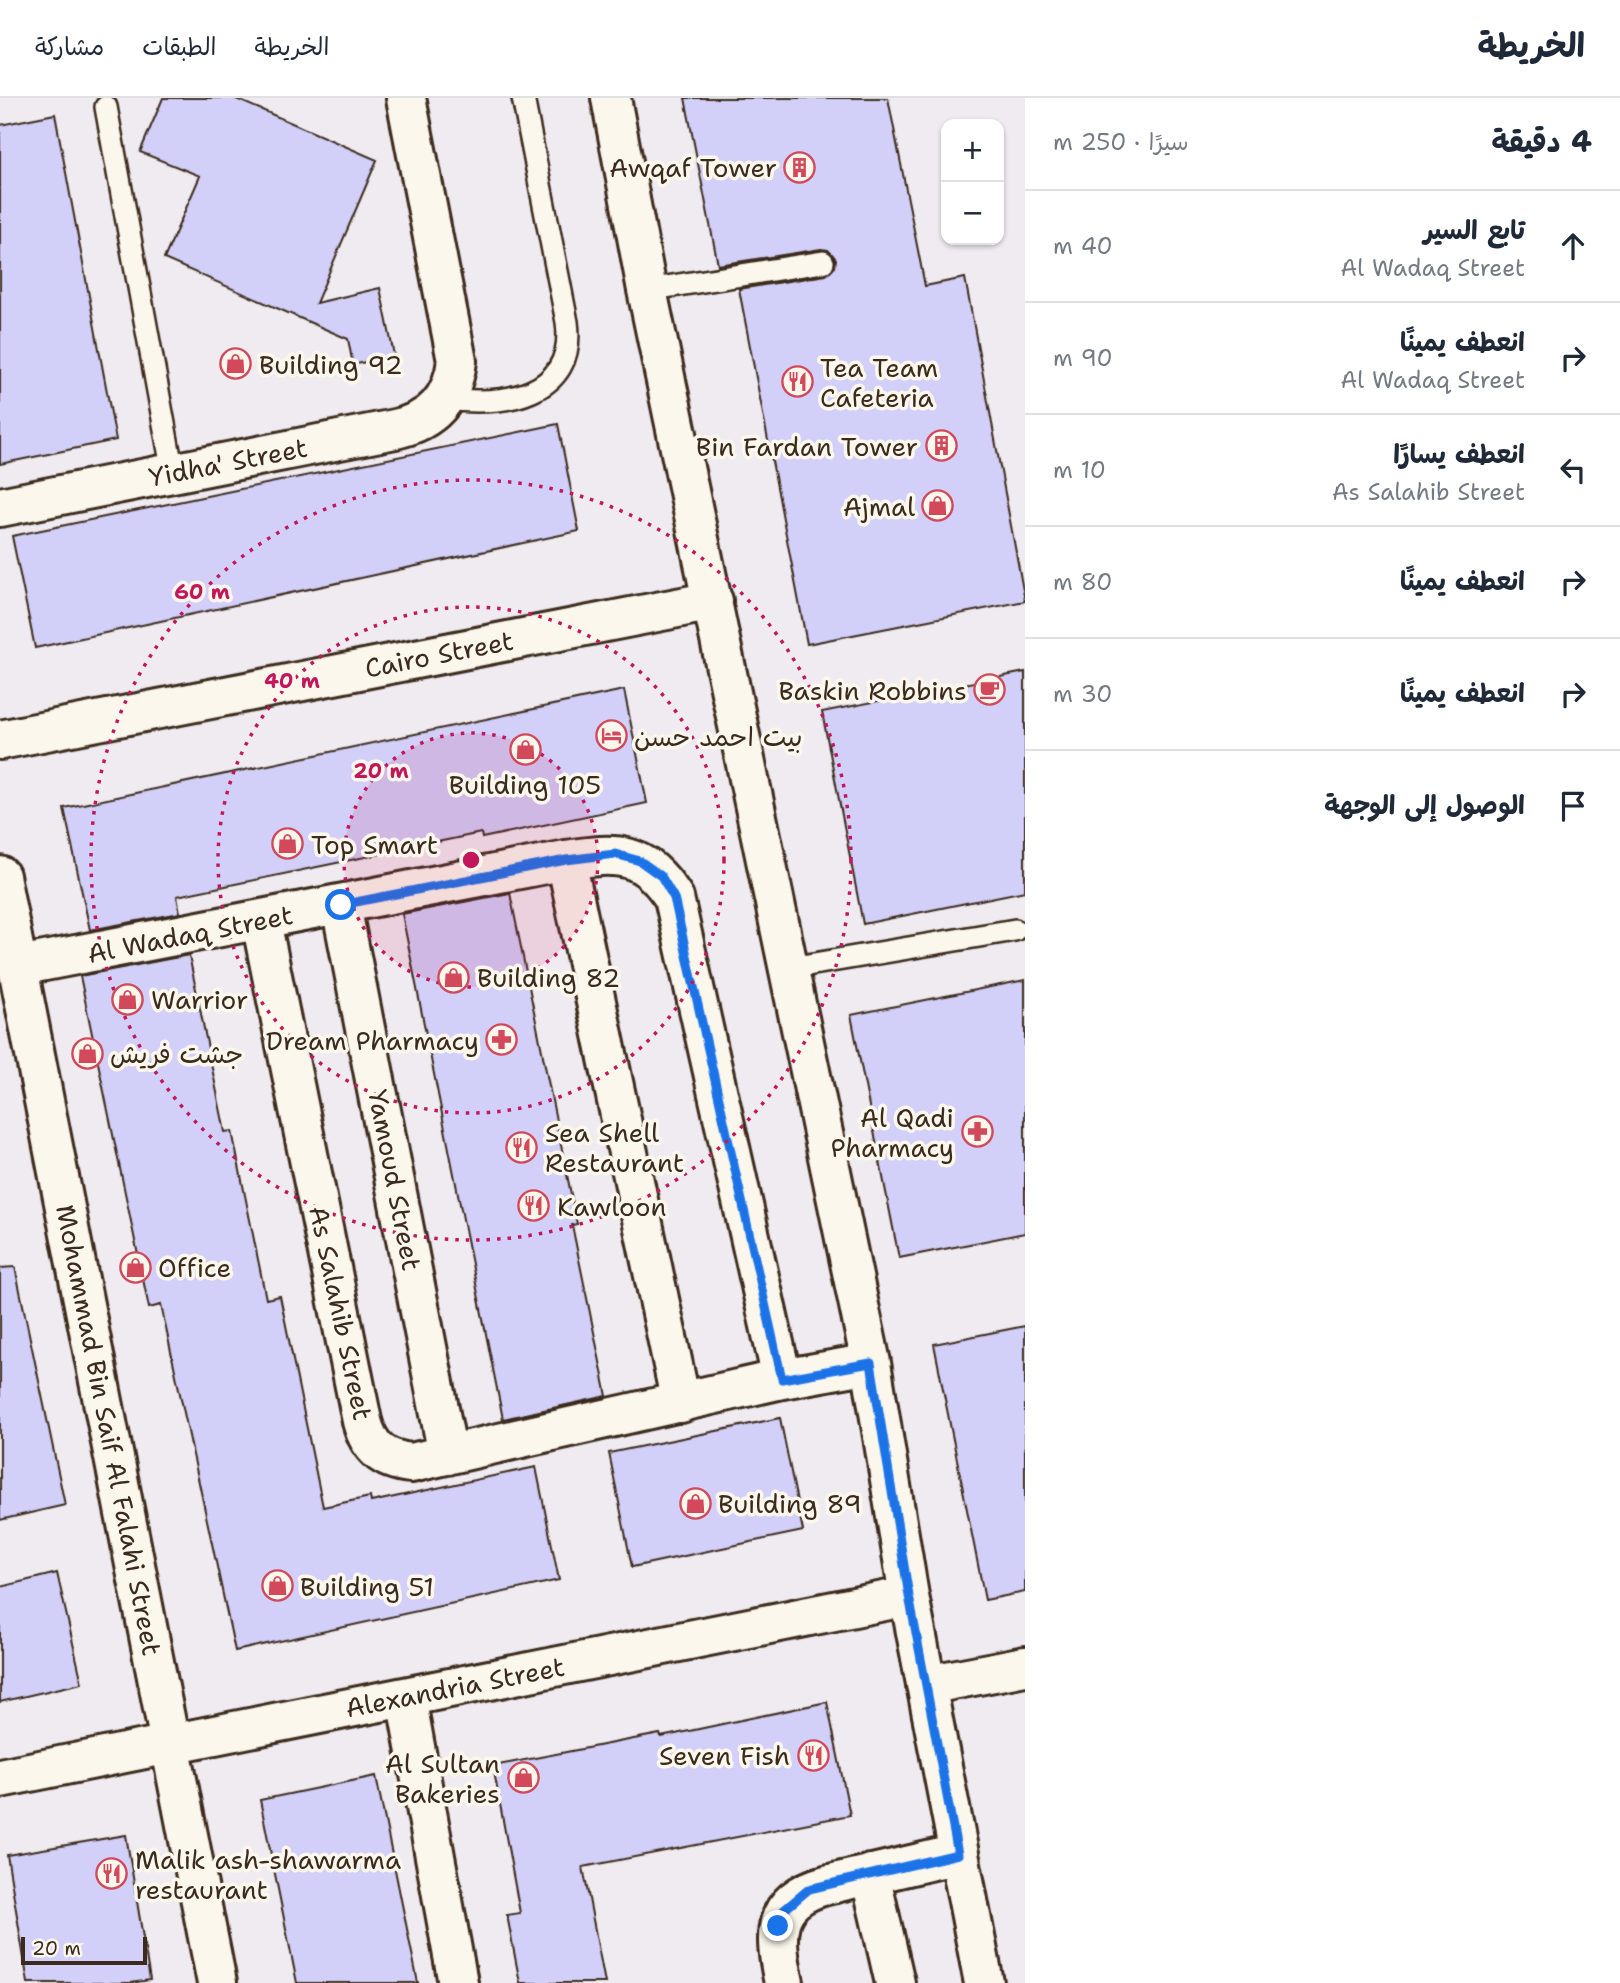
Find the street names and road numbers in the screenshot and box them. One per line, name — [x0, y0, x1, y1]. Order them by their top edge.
street label: Yidha' Street — [146, 429, 310, 495]
street label: Cairo Street — [362, 622, 516, 686]
street label: Al Wadaq Street — [84, 897, 296, 971]
street label: Yamoud Street — [360, 1087, 430, 1273]
street label: Mohammad Bin Saif Al Falahi Street — [48, 1202, 170, 1658]
street label: As Salahib Street — [301, 1203, 381, 1423]
street label: Alexandria Street — [342, 1649, 568, 1725]

